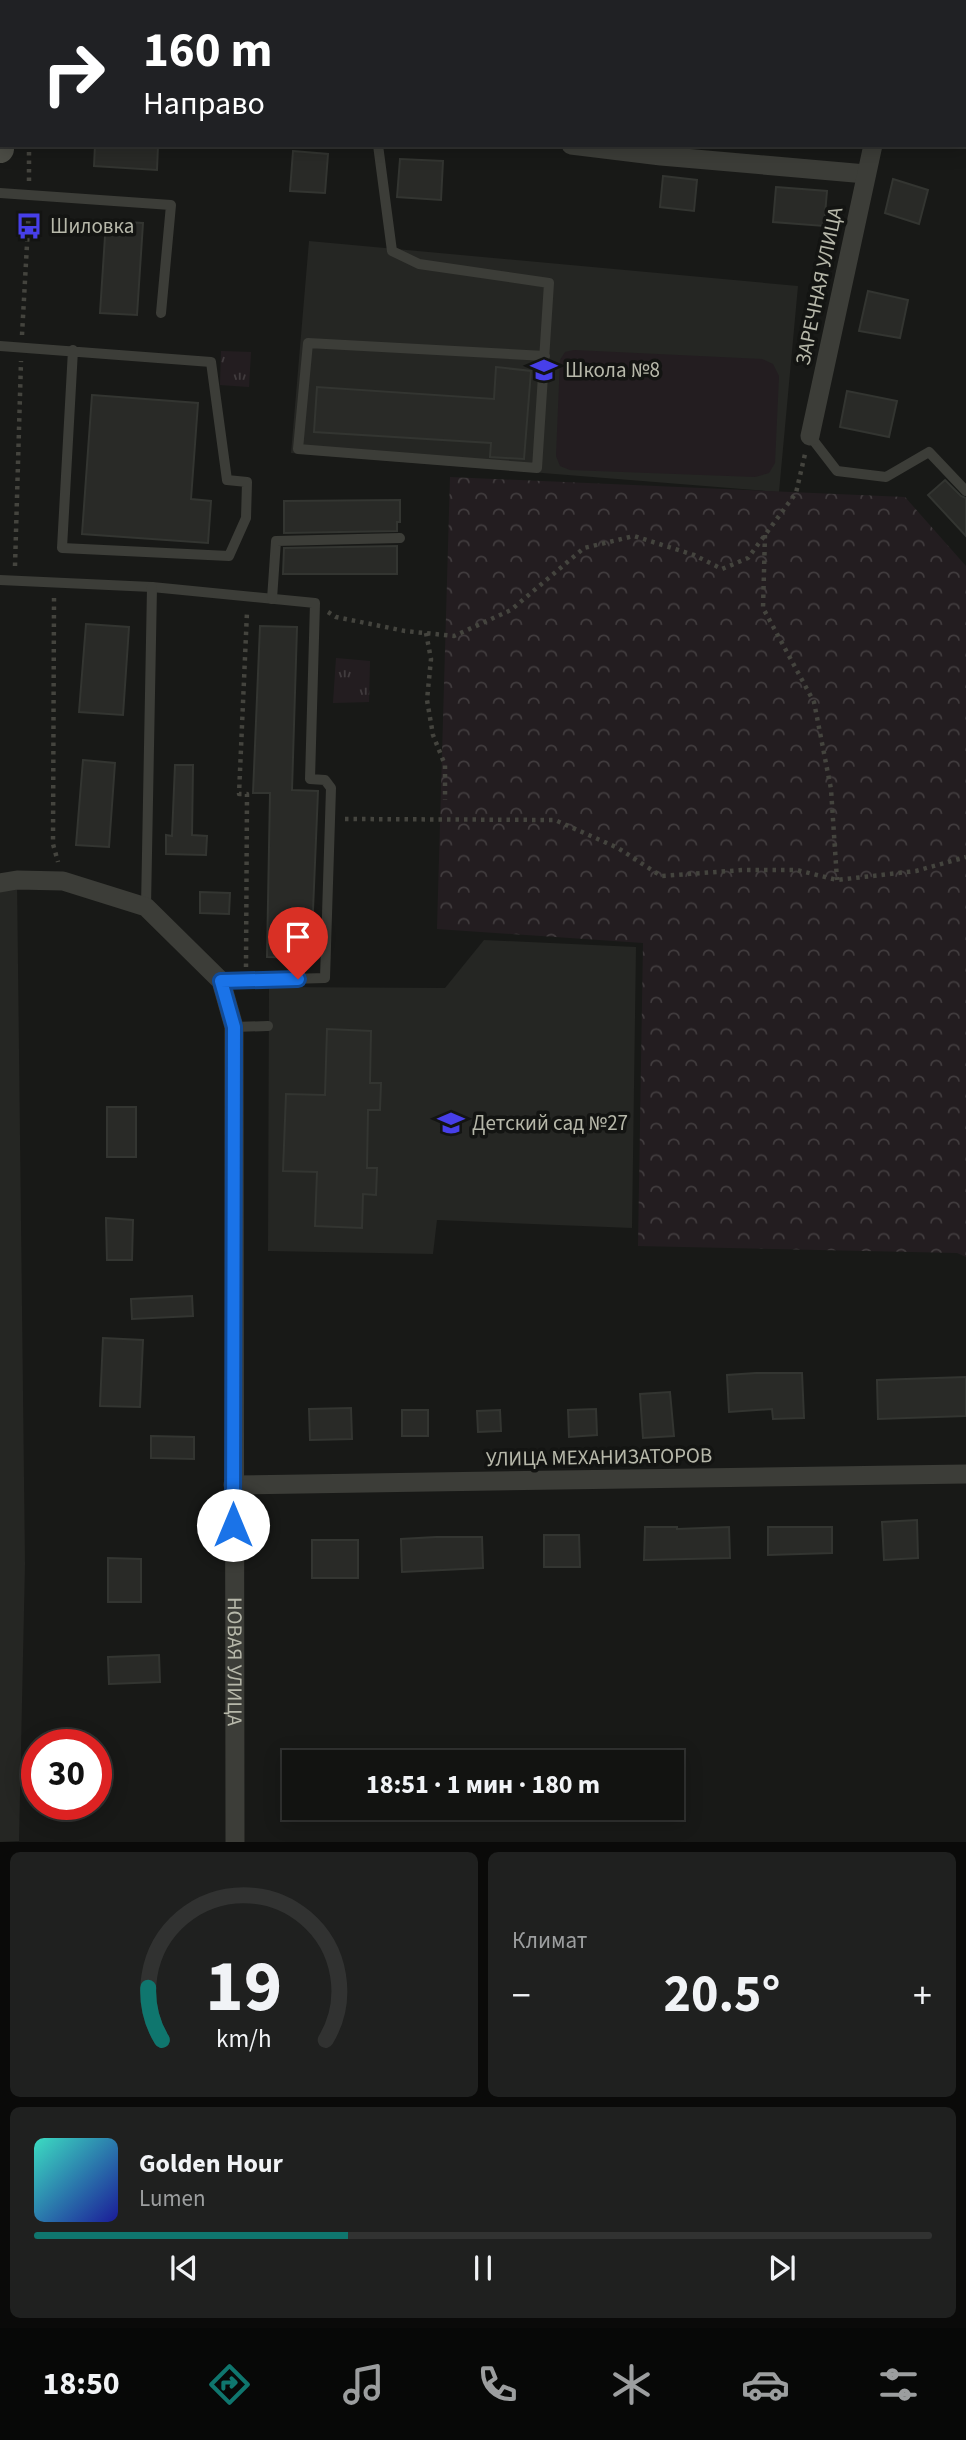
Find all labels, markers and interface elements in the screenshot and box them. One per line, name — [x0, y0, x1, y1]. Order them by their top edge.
text: 160 m — [143, 16, 272, 86]
icon: right — [28, 28, 119, 119]
text: Направо — [143, 81, 265, 127]
street label: ЗАРЕЧНАЯ УЛИЦА — [788, 203, 851, 368]
bus stop icon: Шиловка — [14, 211, 44, 241]
place label: Шиловка — [50, 211, 134, 241]
school or university icon: Школа №8 — [529, 355, 559, 385]
place label: Школа №8 — [565, 355, 660, 385]
pin — [268, 907, 328, 979]
icon: arrive — [279, 918, 317, 956]
school or university icon: Детский сад №27 — [436, 1108, 466, 1138]
place label: Детский сад №27 — [472, 1108, 628, 1138]
street label: УЛИЦА МЕХАНИЗАТОРОВ — [486, 1440, 712, 1474]
position arrow — [196, 1488, 270, 1562]
street label: НОВАЯ УЛИЦА — [220, 1597, 250, 1727]
speed limit sign: 30 — [21, 1729, 112, 1820]
text: 18:51 · 1 мин · 180 m — [366, 1766, 600, 1803]
text: Климат — [512, 1924, 587, 1957]
text: 19 — [206, 1936, 282, 2040]
text: 20.5° — [664, 1958, 780, 2032]
text: − — [512, 1969, 531, 2023]
text: + — [913, 1969, 932, 2023]
text: km/h — [216, 2021, 272, 2057]
text: Golden Hour — [139, 2145, 283, 2182]
text: Lumen — [139, 2182, 206, 2215]
icon: previous — [165, 2249, 203, 2287]
icon: pause — [464, 2249, 502, 2287]
icon: next — [763, 2249, 801, 2287]
icon: directions — [205, 2360, 254, 2409]
icon: music — [339, 2360, 388, 2409]
icon: phone — [473, 2360, 522, 2409]
icon: climate — [607, 2360, 656, 2409]
icon: car — [741, 2360, 790, 2409]
icon: filters — [874, 2360, 923, 2409]
text: 18:50 — [42, 2361, 120, 2407]

